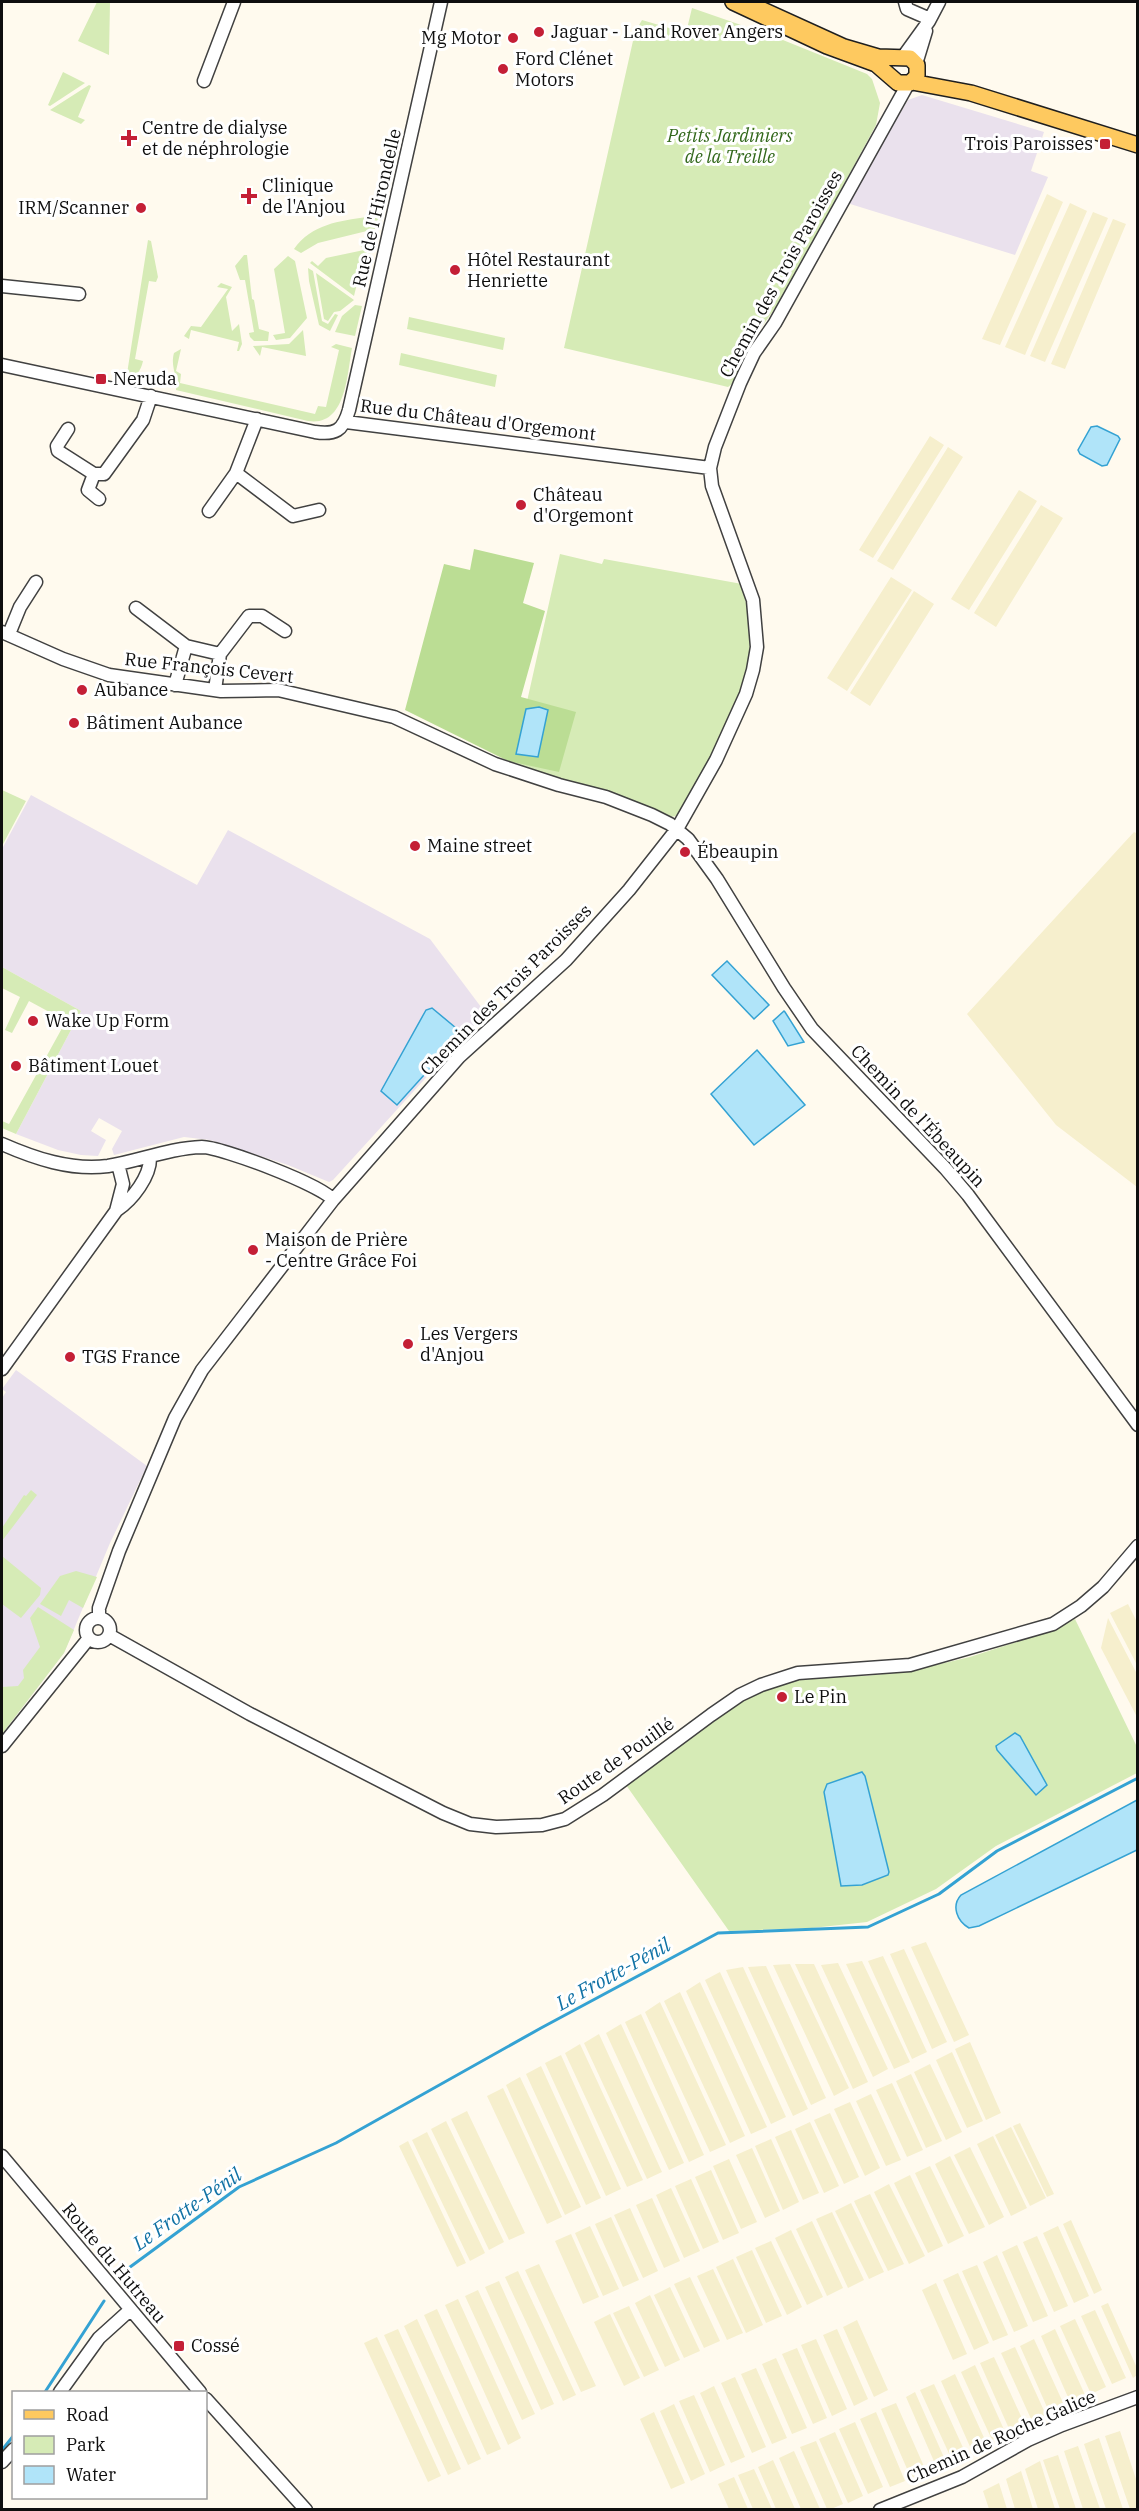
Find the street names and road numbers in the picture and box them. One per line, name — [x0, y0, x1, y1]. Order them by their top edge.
street label: Rue de l'Hirondelle — [347, 126, 406, 289]
street label: Chemin des Trois Paroisses — [714, 166, 847, 381]
street label: Rue du Château d'Orgemont — [359, 394, 597, 445]
street label: Rue François Cevert — [123, 647, 295, 688]
street label: Chemin des Trois Paroisses — [415, 899, 596, 1080]
street label: Chemin de l'Ébeaupin — [846, 1039, 991, 1192]
street label: Route de Pouillé — [553, 1712, 678, 1809]
street label: Route du Hutreau — [57, 2198, 171, 2327]
street label: Chemin de Roche Galice — [902, 2384, 1099, 2489]

